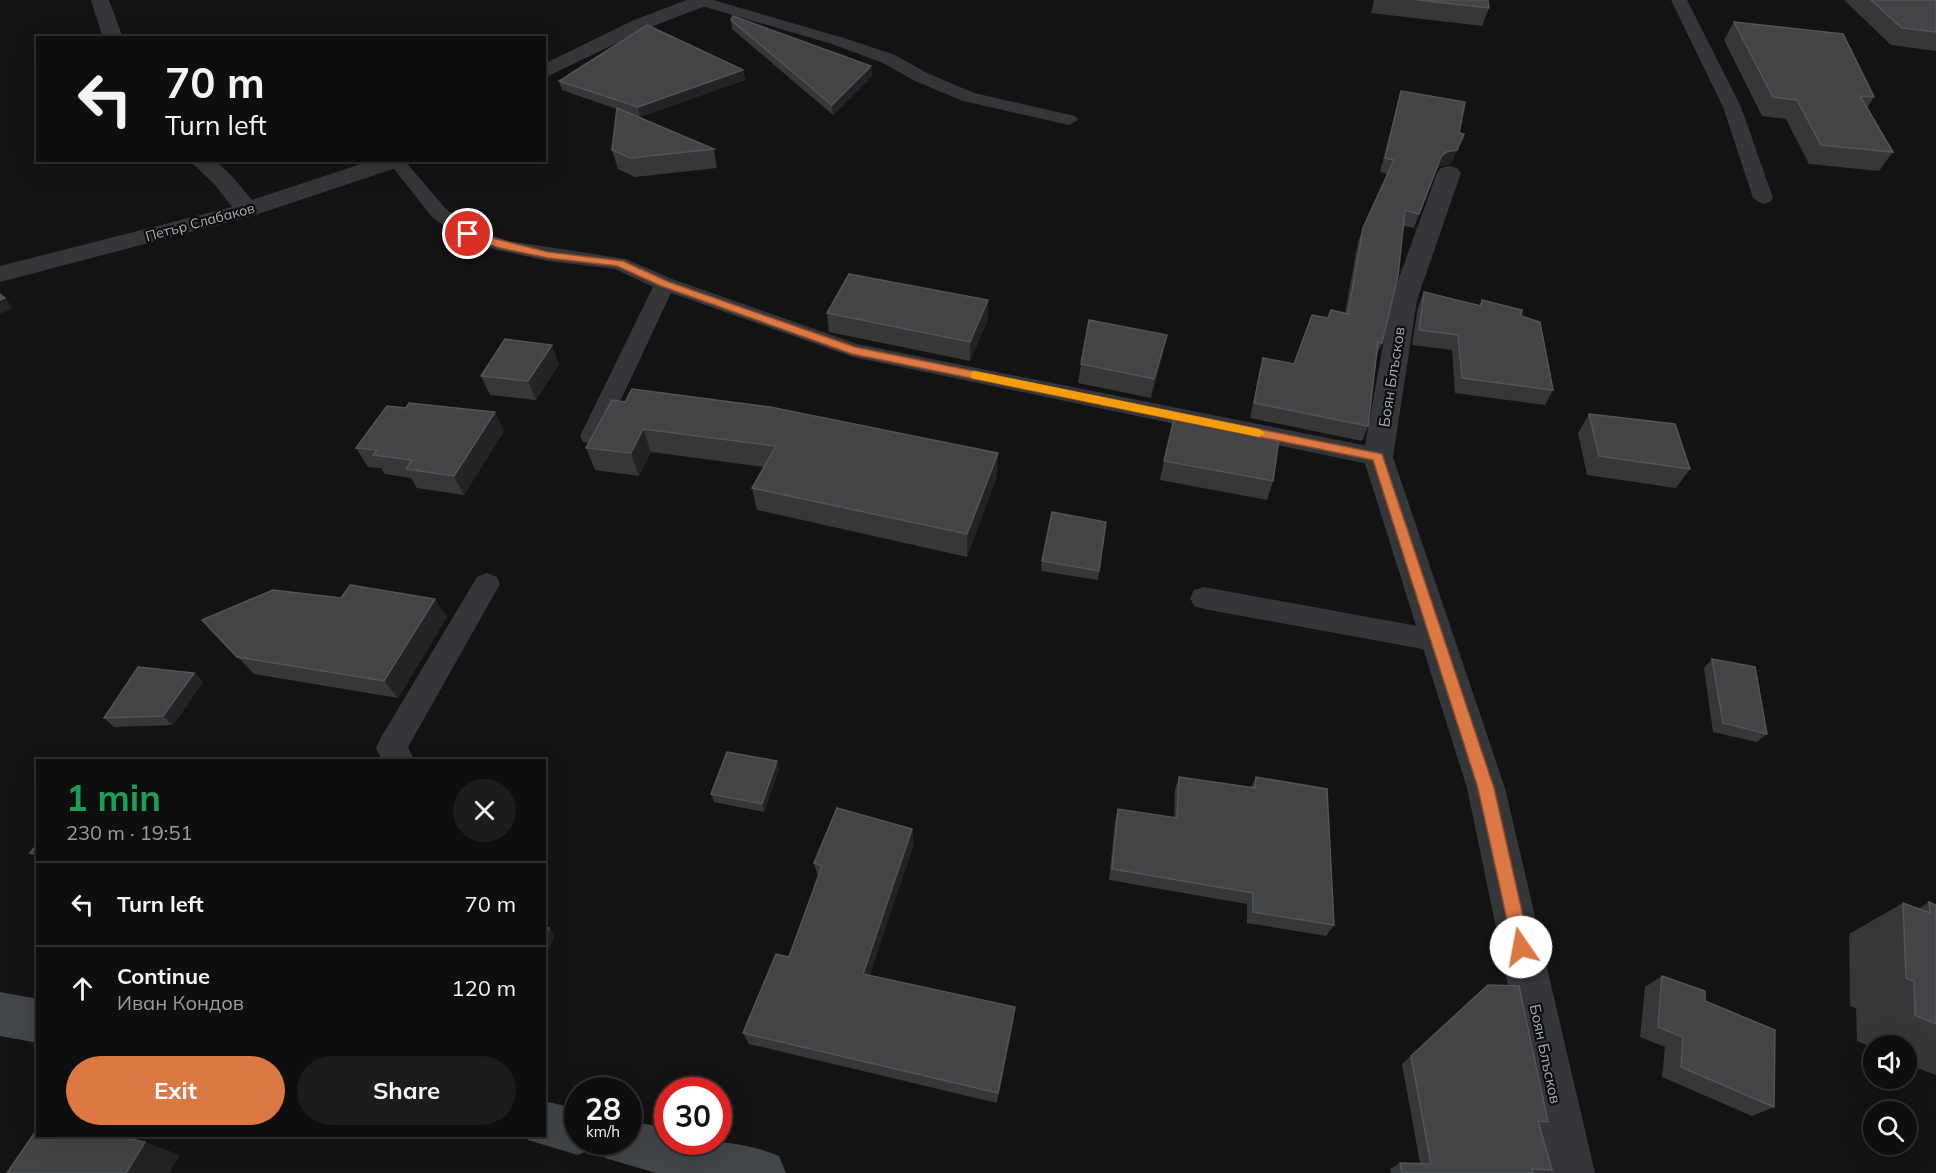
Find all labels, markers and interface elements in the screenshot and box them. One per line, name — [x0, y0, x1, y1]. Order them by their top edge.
text: 70 m — [165, 56, 265, 109]
icon: left — [66, 60, 144, 138]
text: Turn left — [165, 108, 267, 142]
street label: Петър Слабаков — [143, 199, 257, 245]
pin — [442, 208, 493, 259]
icon: arrive — [451, 217, 484, 250]
street label: Боян Блъсков — [1374, 325, 1409, 428]
text: 1 min — [66, 775, 161, 820]
button: close — [453, 779, 516, 842]
text: 230 m · 19:51 — [66, 820, 192, 845]
icon: left — [66, 888, 99, 921]
text: Turn left — [117, 890, 204, 918]
text: 70 m — [465, 890, 516, 918]
position arrow — [1489, 915, 1553, 979]
text: Continue — [117, 962, 210, 990]
icon: ahead — [66, 972, 99, 1005]
text: 120 m — [451, 974, 516, 1002]
text: Иван Кондов — [117, 990, 244, 1015]
street label: Боян Блъсков — [1526, 1002, 1565, 1105]
map controls — [1863, 1035, 1917, 1155]
button: sound — [1863, 1035, 1917, 1089]
button: Exit — [66, 1056, 285, 1125]
button: Share — [297, 1056, 516, 1125]
speed limit sign: 30 — [654, 1077, 732, 1155]
text: 28 — [585, 1090, 621, 1128]
button: search — [1863, 1101, 1917, 1155]
text: km/h — [586, 1122, 620, 1141]

